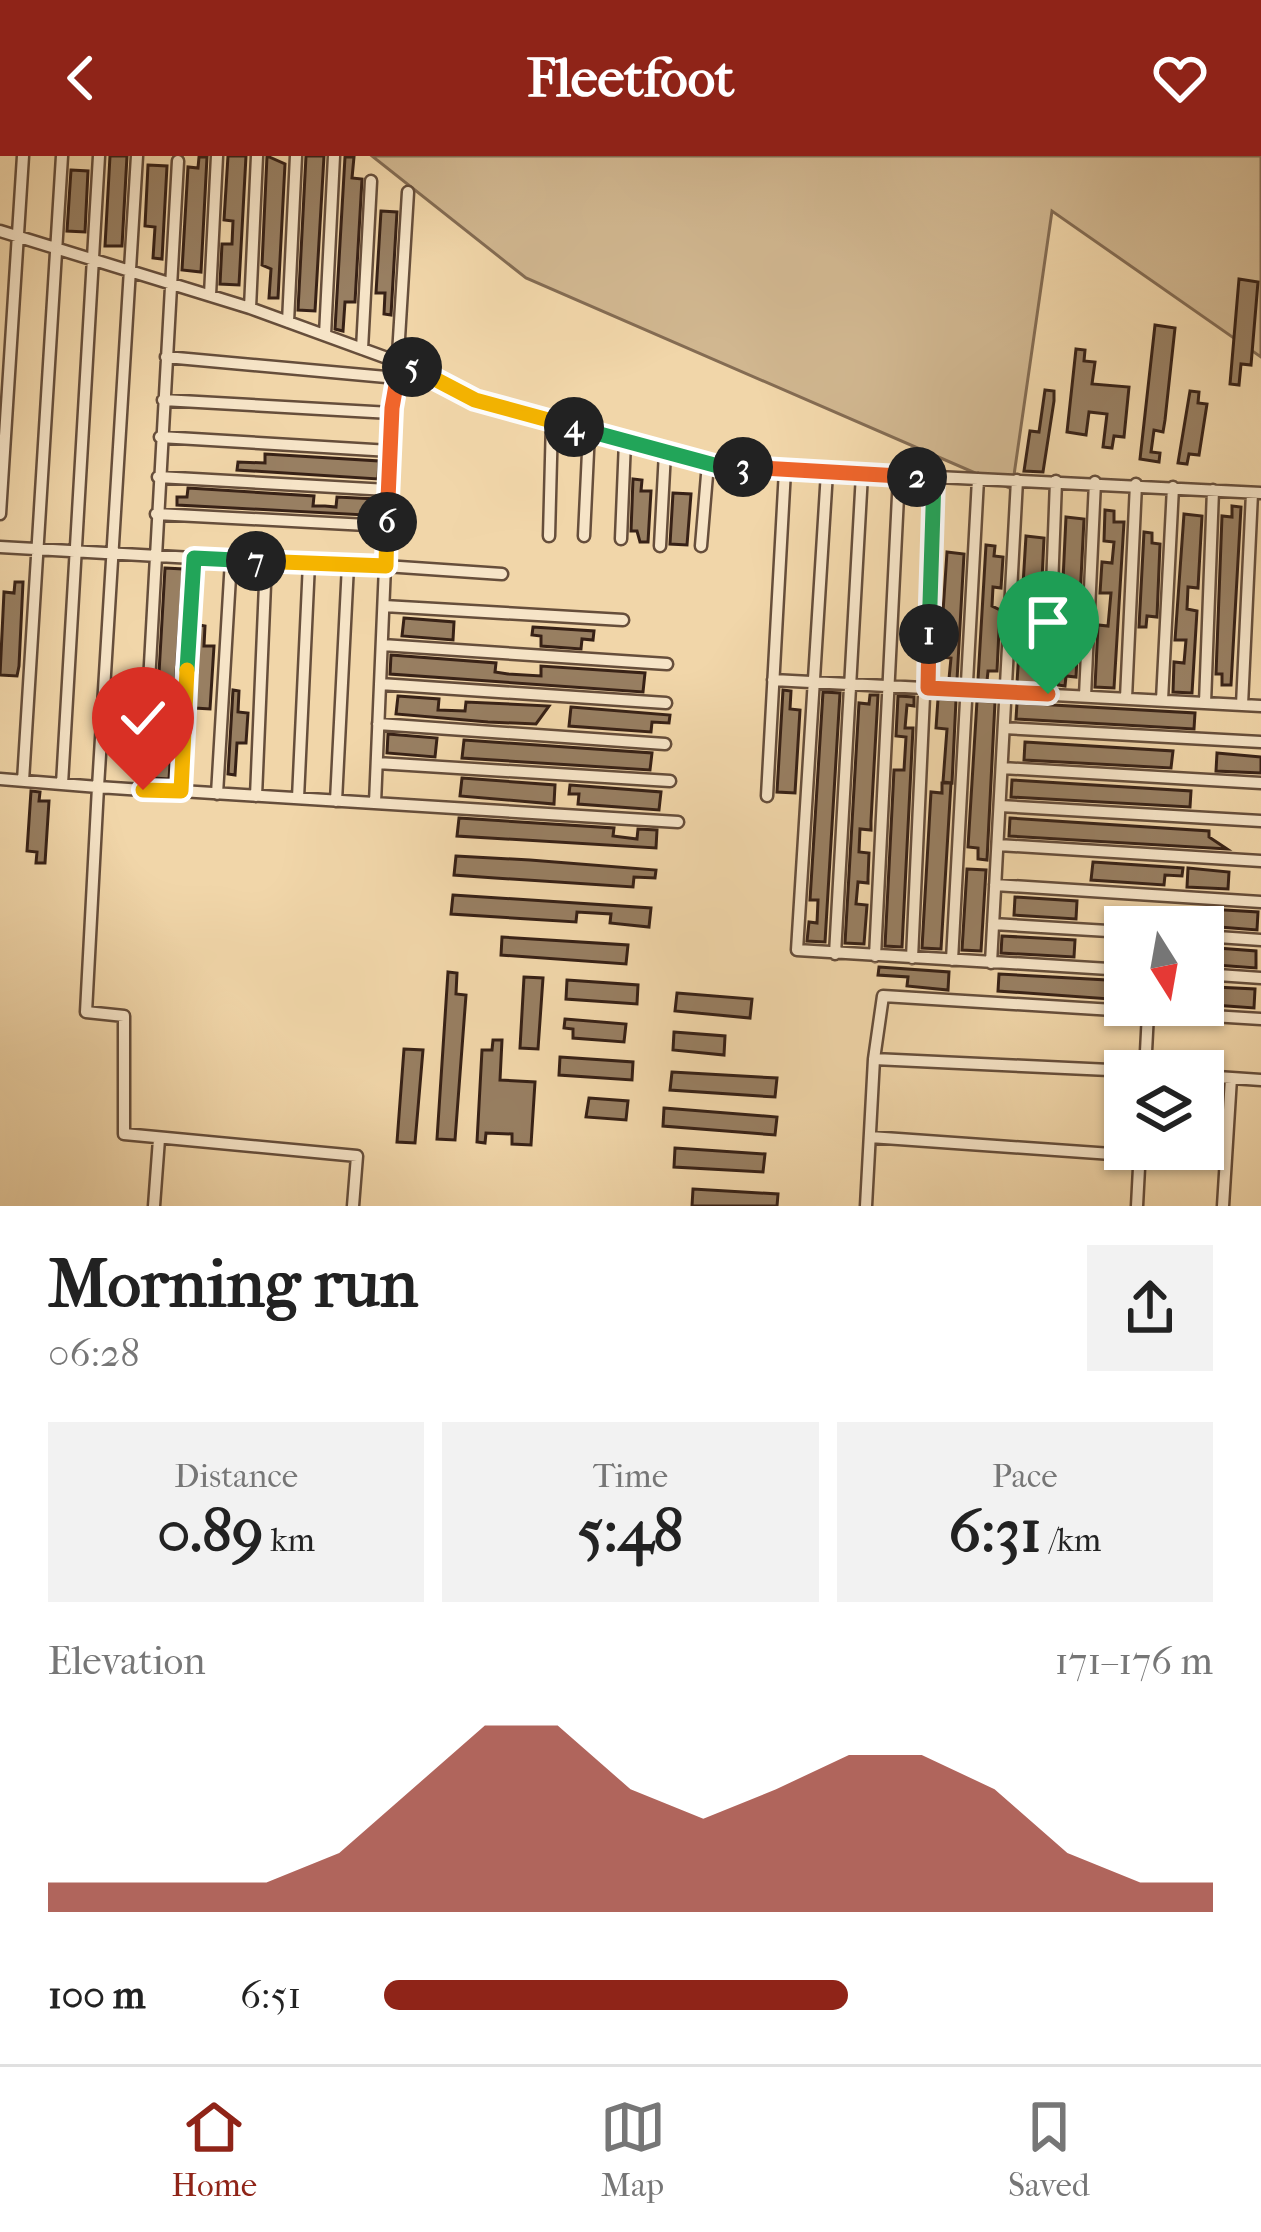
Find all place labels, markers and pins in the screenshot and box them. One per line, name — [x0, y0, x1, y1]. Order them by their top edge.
pin: 5 — [382, 337, 442, 397]
pin: 4 — [544, 397, 604, 457]
pin: 3 — [713, 437, 773, 497]
pin: 2 — [887, 447, 947, 507]
pin: 6 — [357, 492, 417, 552]
pin: 7 — [226, 531, 286, 591]
pin — [997, 571, 1099, 694]
pin: 1 — [899, 604, 959, 664]
pin — [92, 667, 194, 790]

